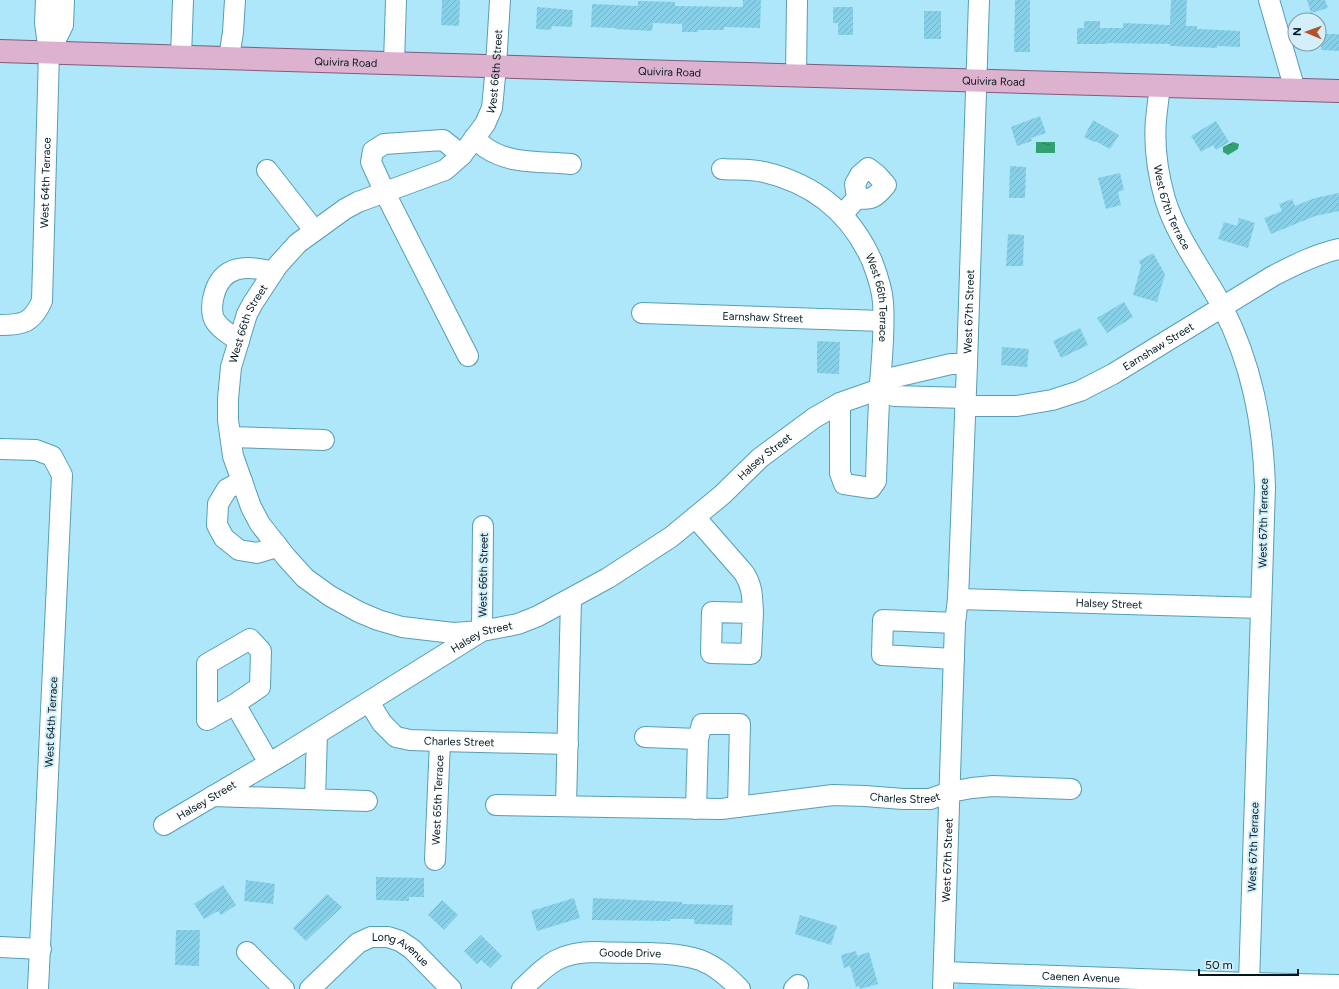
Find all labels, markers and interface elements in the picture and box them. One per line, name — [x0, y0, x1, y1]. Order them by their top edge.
north arrow — [1287, 12, 1327, 52]
text: N — [1291, 27, 1304, 36]
street label: West 66th Street — [484, 29, 505, 116]
street label: Quivira Road — [314, 55, 377, 70]
street label: Quivira Road — [638, 65, 701, 80]
street label: Quivira Road — [962, 74, 1025, 89]
street label: West 64th Terrace — [38, 137, 54, 228]
street label: West 67th Terrace — [1151, 164, 1193, 252]
street label: West 66th Terrace — [862, 252, 890, 342]
street label: West 67th Street — [961, 269, 977, 354]
street label: West 66th Street — [227, 282, 271, 365]
street label: Earnshaw Street — [722, 310, 804, 325]
street label: Earnshaw Street — [1120, 320, 1196, 373]
street label: Halsey Street — [735, 431, 794, 483]
street label: West 67th Terrace — [1256, 478, 1271, 568]
street label: West 66th Street — [476, 533, 491, 617]
street label: Halsey Street — [1075, 596, 1142, 611]
street label: Halsey Street — [448, 619, 514, 656]
street label: West 64th Terrace — [43, 676, 60, 768]
street label: Charles Street — [424, 734, 495, 749]
street label: West 65th Terrace — [430, 755, 446, 845]
street label: Halsey Street — [174, 778, 239, 823]
street label: Charles Street — [869, 790, 942, 806]
street label: West 67th Terrace — [1245, 802, 1262, 892]
street label: West 67th Street — [940, 818, 956, 902]
street label: Long Avenue — [372, 931, 431, 969]
street label: Goode Drive — [599, 946, 661, 961]
scale bar — [1199, 951, 1298, 977]
text: 50 m — [1205, 958, 1233, 972]
street label: Caenen Avenue — [1042, 970, 1120, 985]

